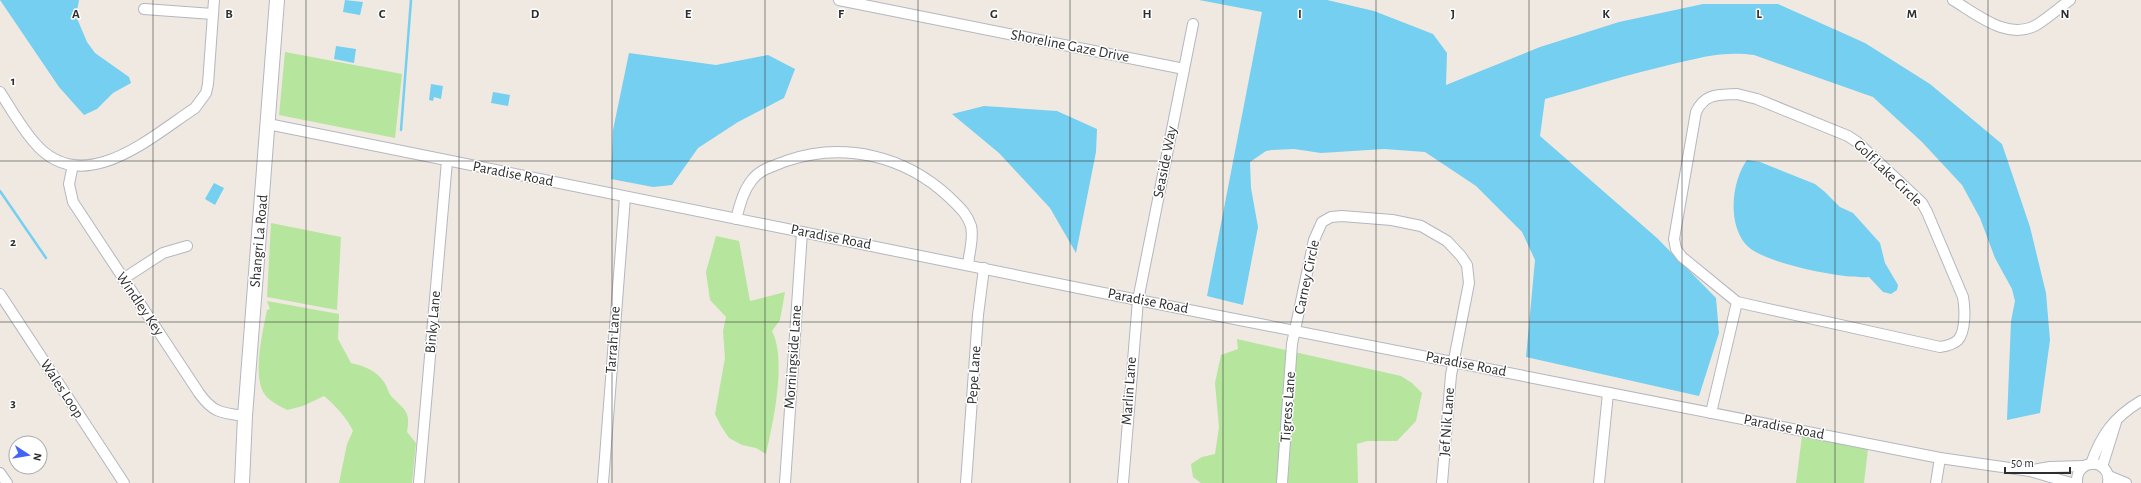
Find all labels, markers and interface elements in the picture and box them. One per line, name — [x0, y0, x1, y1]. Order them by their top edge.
text: A — [72, 8, 80, 21]
text: B — [225, 8, 233, 21]
text: C — [379, 8, 386, 21]
text: D — [531, 8, 540, 21]
text: E — [685, 8, 692, 21]
text: F — [838, 8, 845, 21]
text: G — [990, 8, 998, 21]
text: H — [1142, 8, 1152, 21]
text: I — [1298, 8, 1302, 21]
text: J — [1451, 8, 1455, 21]
text: K — [1602, 8, 1610, 21]
text: L — [1756, 8, 1762, 21]
text: M — [1907, 8, 1917, 21]
text: N — [2060, 8, 2070, 21]
street label: Shoreline Gaze Drive — [1009, 27, 1131, 65]
text: 1 — [11, 75, 15, 88]
street label: Seaside Way — [1151, 124, 1179, 199]
street label: Golf Lake Circle — [1851, 137, 1925, 209]
street label: Paradise Road — [471, 159, 555, 189]
street label: Shangri La Road — [247, 194, 271, 288]
street label: Paradise Road — [789, 222, 873, 252]
text: 2 — [10, 236, 16, 249]
street label: Carney Circle — [1292, 238, 1322, 316]
street label: Windley Key — [113, 269, 167, 339]
street label: Paradise Road — [1106, 286, 1190, 316]
street label: Binky Lane — [423, 290, 443, 354]
street label: Morningside Lane — [782, 305, 804, 409]
street label: Tarrah Lane — [603, 306, 623, 374]
street label: Pepe Lane — [964, 345, 984, 405]
street label: Paradise Road — [1424, 349, 1508, 379]
street label: Marlin Lane — [1119, 356, 1139, 426]
street label: Wales Loop — [38, 357, 86, 421]
street label: Tigress Lane — [1278, 371, 1298, 443]
street label: Jef Nik Lane — [1437, 387, 1457, 457]
text: 3 — [10, 397, 16, 410]
street label: Paradise Road — [1742, 412, 1826, 442]
north arrow — [8, 435, 48, 475]
scale bar — [2005, 449, 2070, 475]
text: N — [31, 452, 43, 462]
text: 50 m — [2011, 457, 2034, 469]

